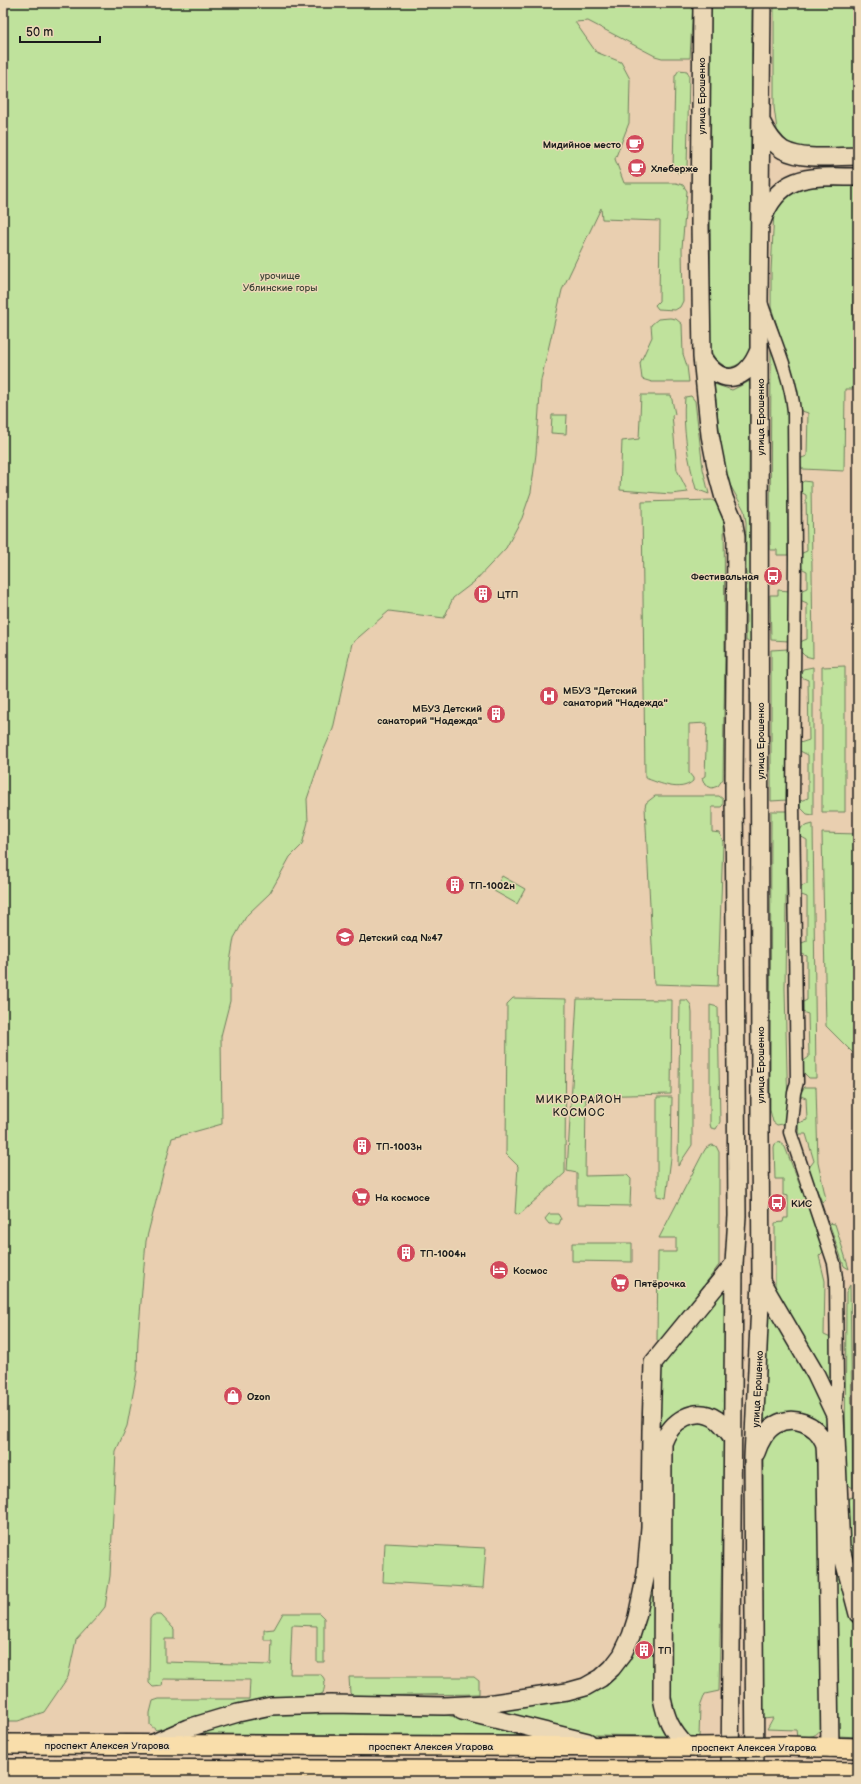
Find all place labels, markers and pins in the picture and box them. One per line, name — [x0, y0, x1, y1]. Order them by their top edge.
cafe icon: Мидийное место — [624, 133, 646, 155]
place label: Мидийное место — [543, 139, 622, 151]
cafe icon: Хлеберже — [626, 157, 648, 179]
place label: Хлеберже — [650, 163, 698, 175]
bus stop icon: Фестивальная — [762, 565, 784, 587]
place label: Фестивальная — [691, 571, 759, 583]
building icon: ЦТП — [472, 583, 494, 605]
place label: ЦТП — [497, 589, 518, 601]
hospital icon: МБУЗ "Детский санаторий "Надежда" — [538, 685, 560, 707]
place label: МБУЗ "Детский санаторий "Надежда" — [563, 685, 668, 709]
place label: МБУЗ Детский санаторий "Надежда" — [377, 703, 482, 727]
building icon: МБУЗ Детский санаторий "Надежда" — [485, 703, 507, 725]
building icon: ТП-1002н — [444, 874, 466, 896]
place label: ТП-1002н — [469, 880, 515, 892]
school or university icon: Детский сад №47 — [334, 926, 356, 948]
place label: Детский сад №47 — [359, 932, 443, 944]
building icon: ТП-1003н — [351, 1135, 373, 1157]
place label: ТП-1003н — [376, 1141, 422, 1153]
supermarket icon: На космосе — [350, 1186, 372, 1208]
place label: На космосе — [375, 1192, 430, 1204]
bus stop icon: КИС — [766, 1192, 788, 1214]
place label: КИС — [791, 1198, 812, 1210]
building icon: ТП-1004н — [395, 1242, 417, 1264]
place label: ТП-1004н — [420, 1248, 466, 1260]
hotel icon: Космос — [488, 1259, 510, 1281]
place label: Космос — [513, 1265, 547, 1277]
supermarket icon: Пятёрочка — [609, 1272, 631, 1294]
place label: Пятёрочка — [634, 1278, 686, 1290]
shop icon: Ozon — [222, 1385, 244, 1407]
place label: Ozon — [247, 1391, 271, 1403]
building icon: ТП — [633, 1639, 655, 1661]
place label: ТП — [658, 1645, 672, 1657]

